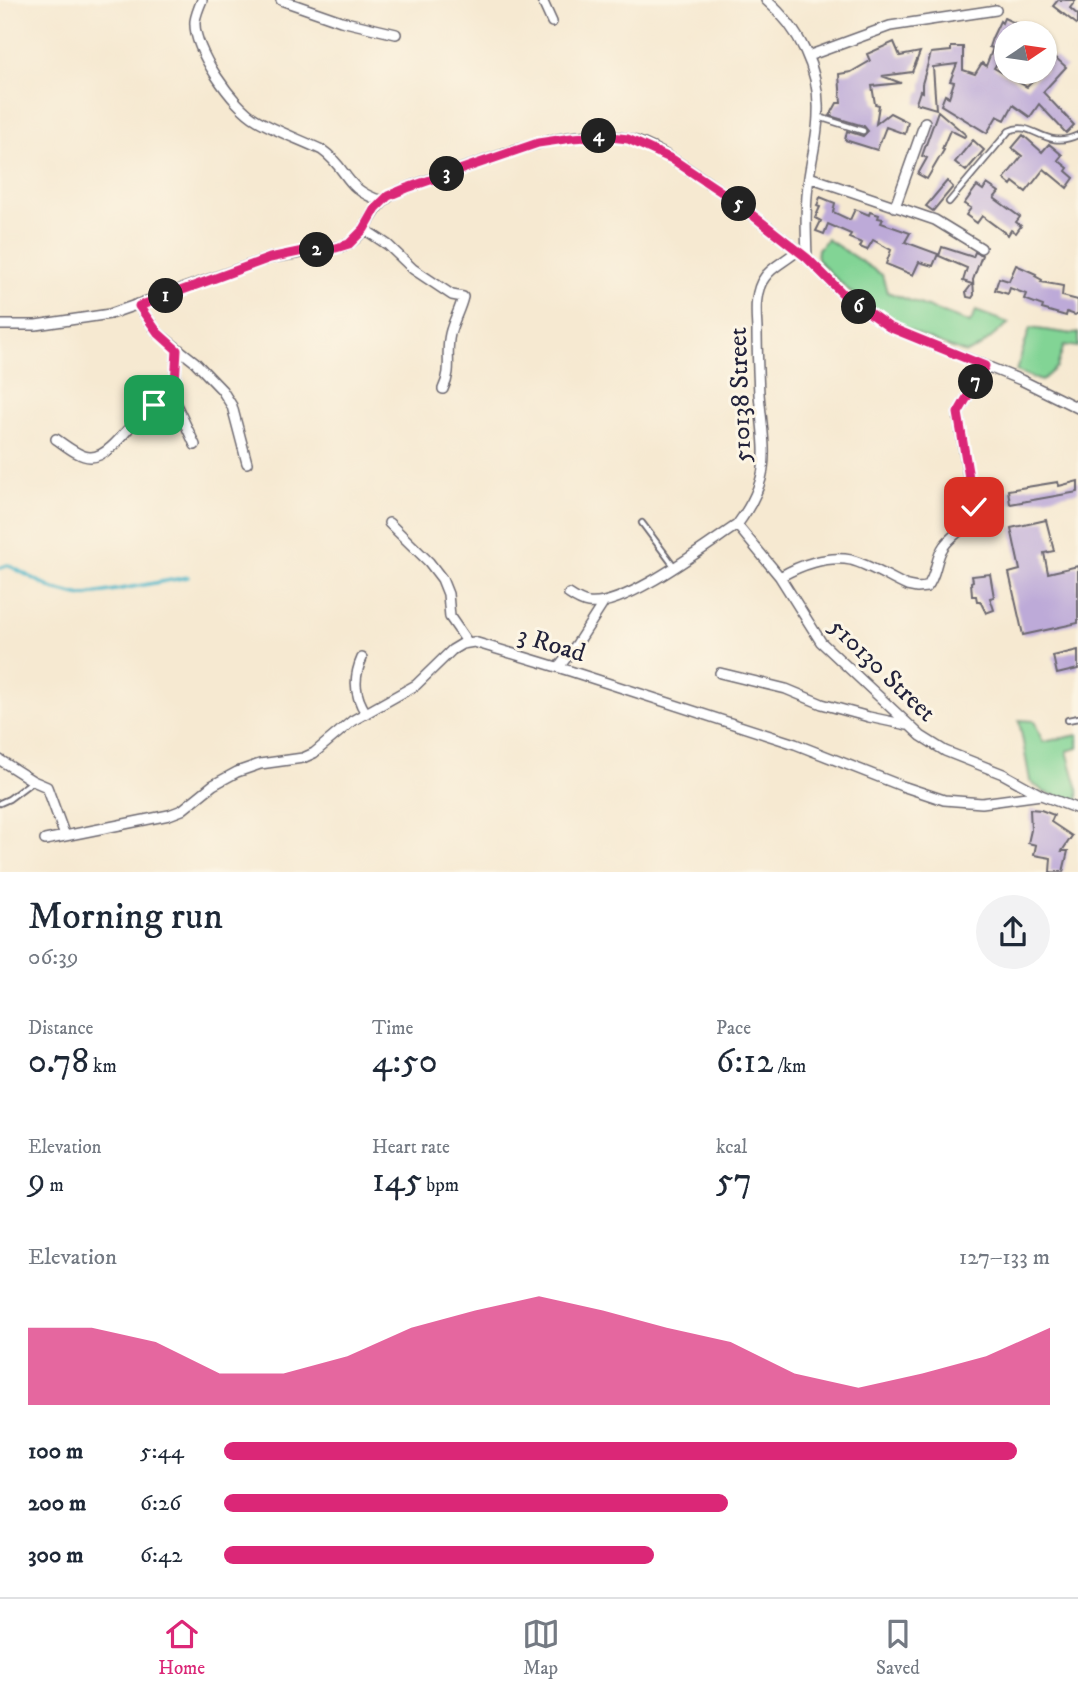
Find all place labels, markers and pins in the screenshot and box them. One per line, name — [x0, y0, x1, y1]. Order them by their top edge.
pin: 4 — [582, 118, 616, 154]
pin: 3 — [430, 156, 464, 192]
pin: 5 — [722, 186, 756, 222]
pin: 2 — [300, 232, 334, 268]
pin: 1 — [148, 278, 184, 314]
pin: 6 — [842, 290, 876, 324]
pin: 7 — [958, 364, 993, 400]
pin — [124, 375, 184, 435]
pin — [944, 477, 1004, 537]

